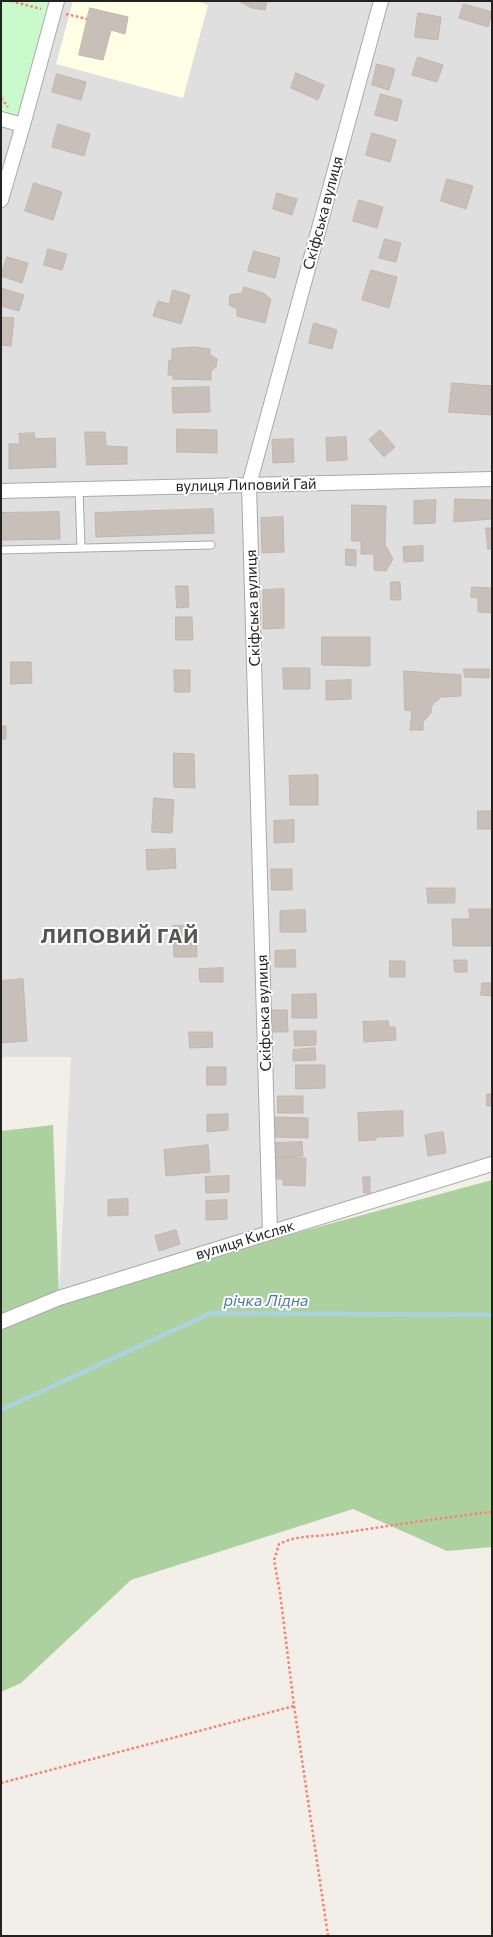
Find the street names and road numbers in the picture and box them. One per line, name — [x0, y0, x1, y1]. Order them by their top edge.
street label: Скіфська вулиця — [299, 154, 347, 272]
street label: вулиця Липовий Гай — [175, 475, 317, 495]
street label: Скіфська вулиця — [242, 549, 264, 667]
street label: Скіфська вулиця — [253, 954, 275, 1072]
street label: вулиця Кисляк — [193, 1216, 297, 1264]

